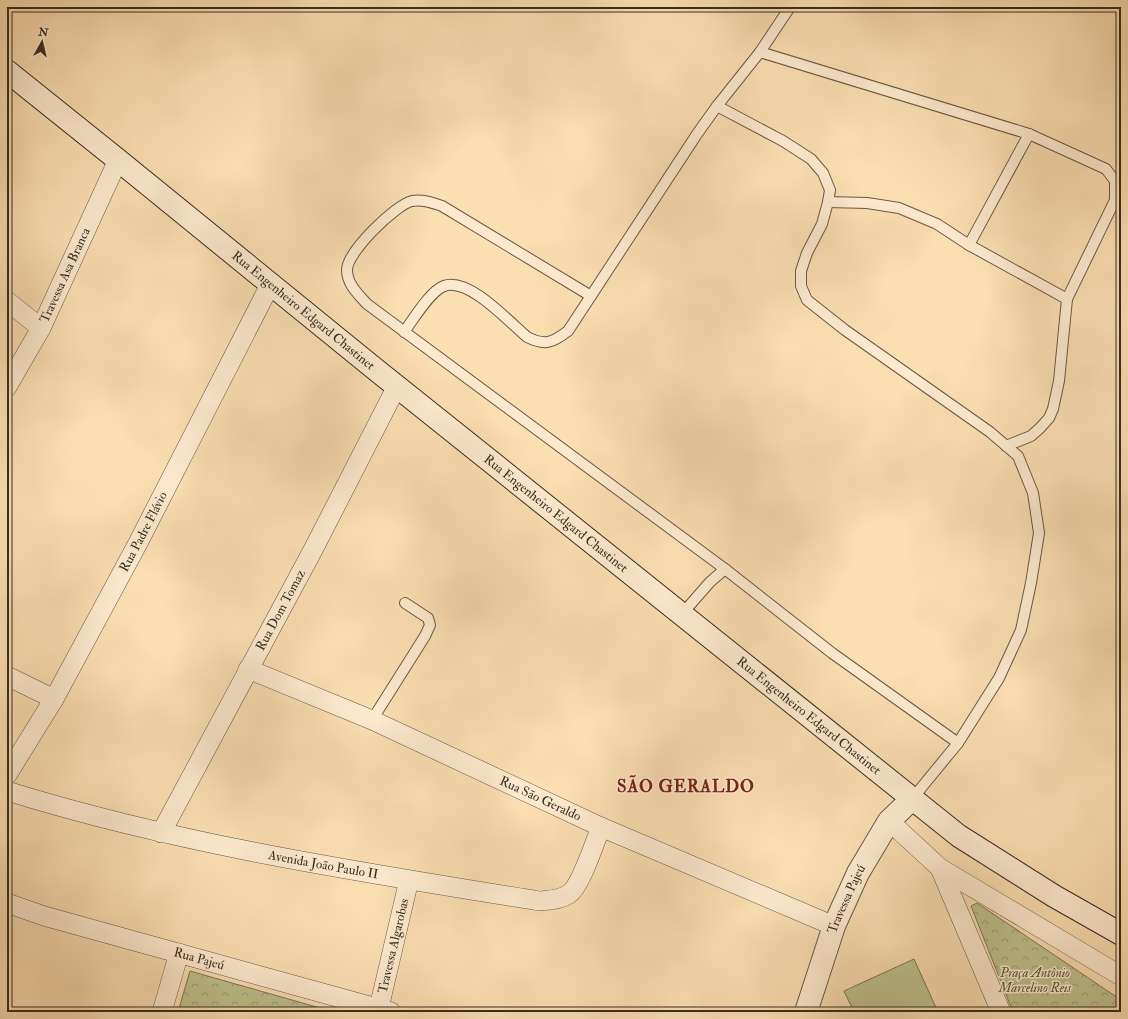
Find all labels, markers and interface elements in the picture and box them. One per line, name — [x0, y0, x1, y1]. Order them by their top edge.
north arrow — [22, 22, 62, 62]
text: N — [37, 25, 50, 40]
street label: Travessa Asa Branca — [36, 225, 94, 326]
street label: Rua Engenheiro Edgard Chastinet — [228, 248, 378, 374]
street label: Rua Engenheiro Edgard Chastinet — [481, 451, 631, 576]
street label: Rua Padre Flávio — [116, 489, 171, 575]
street label: Rua Dom Tomaz — [252, 566, 309, 653]
street label: Rua Engenheiro Edgard Chastinet — [734, 653, 884, 778]
street label: Rua São Geraldo — [497, 773, 584, 825]
district label: SÃO GERALDO — [617, 774, 755, 797]
street label: Avenida João Paulo II — [266, 847, 379, 883]
street label: Travessa Pajeú — [824, 861, 869, 936]
street label: Travessa Algarobas — [375, 896, 413, 995]
street label: Rua Pajeú — [172, 944, 226, 974]
park label: Praça Antônio Marcelino Reis — [998, 965, 1072, 996]

